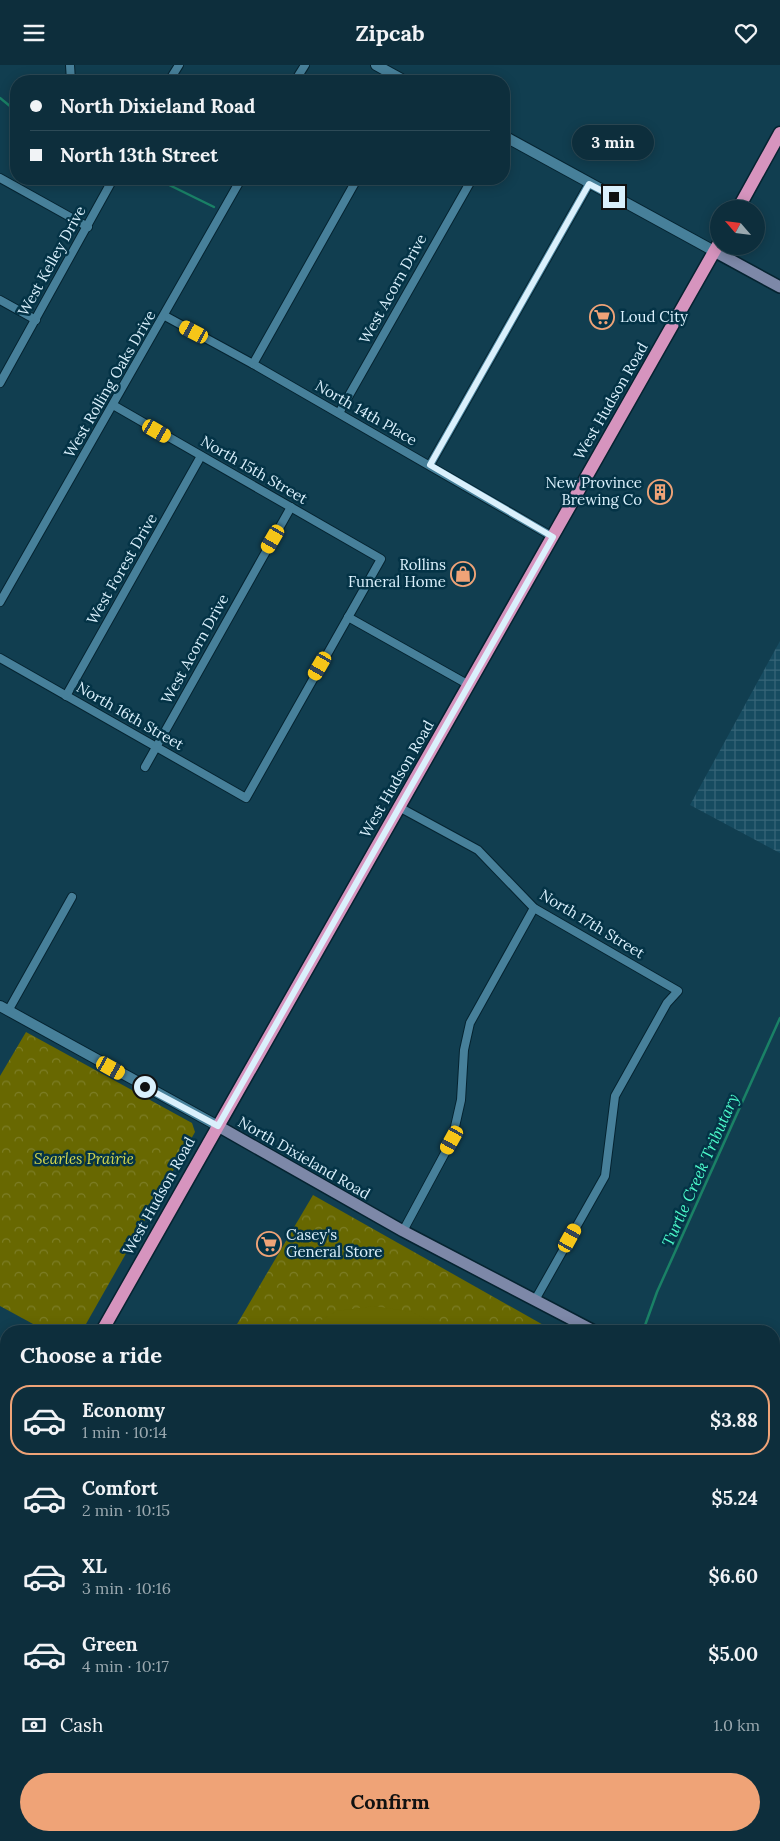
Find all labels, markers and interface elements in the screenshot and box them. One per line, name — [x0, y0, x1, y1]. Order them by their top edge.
icon: menu — [20, 19, 48, 47]
text: Zipcab — [355, 19, 425, 47]
icon: heart — [732, 19, 760, 47]
text: North Dixieland Road — [60, 94, 255, 118]
callout: 3 min — [573, 124, 655, 159]
text: 3 min — [591, 132, 635, 152]
text: North 13th Street — [60, 143, 218, 167]
route end — [603, 186, 625, 208]
north arrow — [710, 200, 765, 255]
map controls — [710, 200, 765, 255]
street label: West Kelley Drive — [13, 202, 90, 319]
street label: West Acorn Drive — [355, 231, 431, 347]
supermarket icon: Loud City — [589, 304, 615, 330]
street label: West Rolling Oaks Drive — [60, 307, 160, 461]
place label: Loud City — [620, 307, 688, 326]
car — [177, 318, 210, 346]
street label: West Hudson Road — [569, 339, 652, 463]
street label: North 14th Place — [312, 376, 421, 449]
car — [140, 417, 173, 445]
street label: North 15th Street — [197, 431, 311, 508]
place label: New Province Brewing Co — [546, 473, 642, 509]
building icon: New Province Brewing Co — [647, 479, 673, 505]
street label: West Forest Drive — [82, 510, 161, 627]
car — [259, 522, 286, 556]
place label: Rollins Funeral Home — [348, 555, 446, 591]
shop icon: Rollins Funeral Home — [450, 561, 476, 587]
street label: West Acorn Drive — [157, 591, 233, 707]
car — [306, 649, 333, 683]
street label: North 16th Street — [73, 677, 187, 754]
street label: West Hudson Road — [355, 717, 438, 841]
street label: North 17th Street — [536, 885, 648, 962]
car — [94, 1054, 127, 1082]
route start — [134, 1076, 156, 1098]
water label: Turtle Creek Tributary — [657, 1090, 743, 1250]
street label: North Dixieland Road — [235, 1112, 374, 1203]
car — [438, 1123, 465, 1157]
street label: West Hudson Road — [118, 1133, 199, 1258]
park label: Searles Prairie — [34, 1149, 134, 1168]
car — [556, 1221, 583, 1255]
place label: Casey's General Store — [286, 1225, 382, 1261]
supermarket icon: Casey's General Store — [256, 1231, 282, 1257]
text: Choose a ride — [20, 1341, 162, 1369]
icon: car — [22, 1398, 67, 1443]
text: Economy — [82, 1398, 165, 1422]
text: $3.88 — [710, 1408, 758, 1432]
text: 1 min · 10:14 — [82, 1422, 167, 1442]
icon: car — [22, 1476, 67, 1521]
text: Comfort — [82, 1476, 158, 1500]
text: $5.24 — [712, 1486, 758, 1510]
text: 2 min · 10:15 — [82, 1500, 170, 1520]
icon: car — [22, 1554, 67, 1599]
text: XL — [82, 1554, 107, 1578]
text: $6.60 — [708, 1564, 758, 1588]
text: 3 min · 10:16 — [82, 1578, 171, 1598]
icon: car — [22, 1632, 67, 1677]
text: Green — [82, 1632, 138, 1656]
text: $5.00 — [708, 1642, 758, 1666]
text: 4 min · 10:17 — [82, 1656, 169, 1676]
icon: cash — [20, 1711, 48, 1739]
text: Cash — [60, 1713, 103, 1737]
text: 1.0 km — [713, 1715, 760, 1735]
button: Confirm — [20, 1773, 760, 1831]

